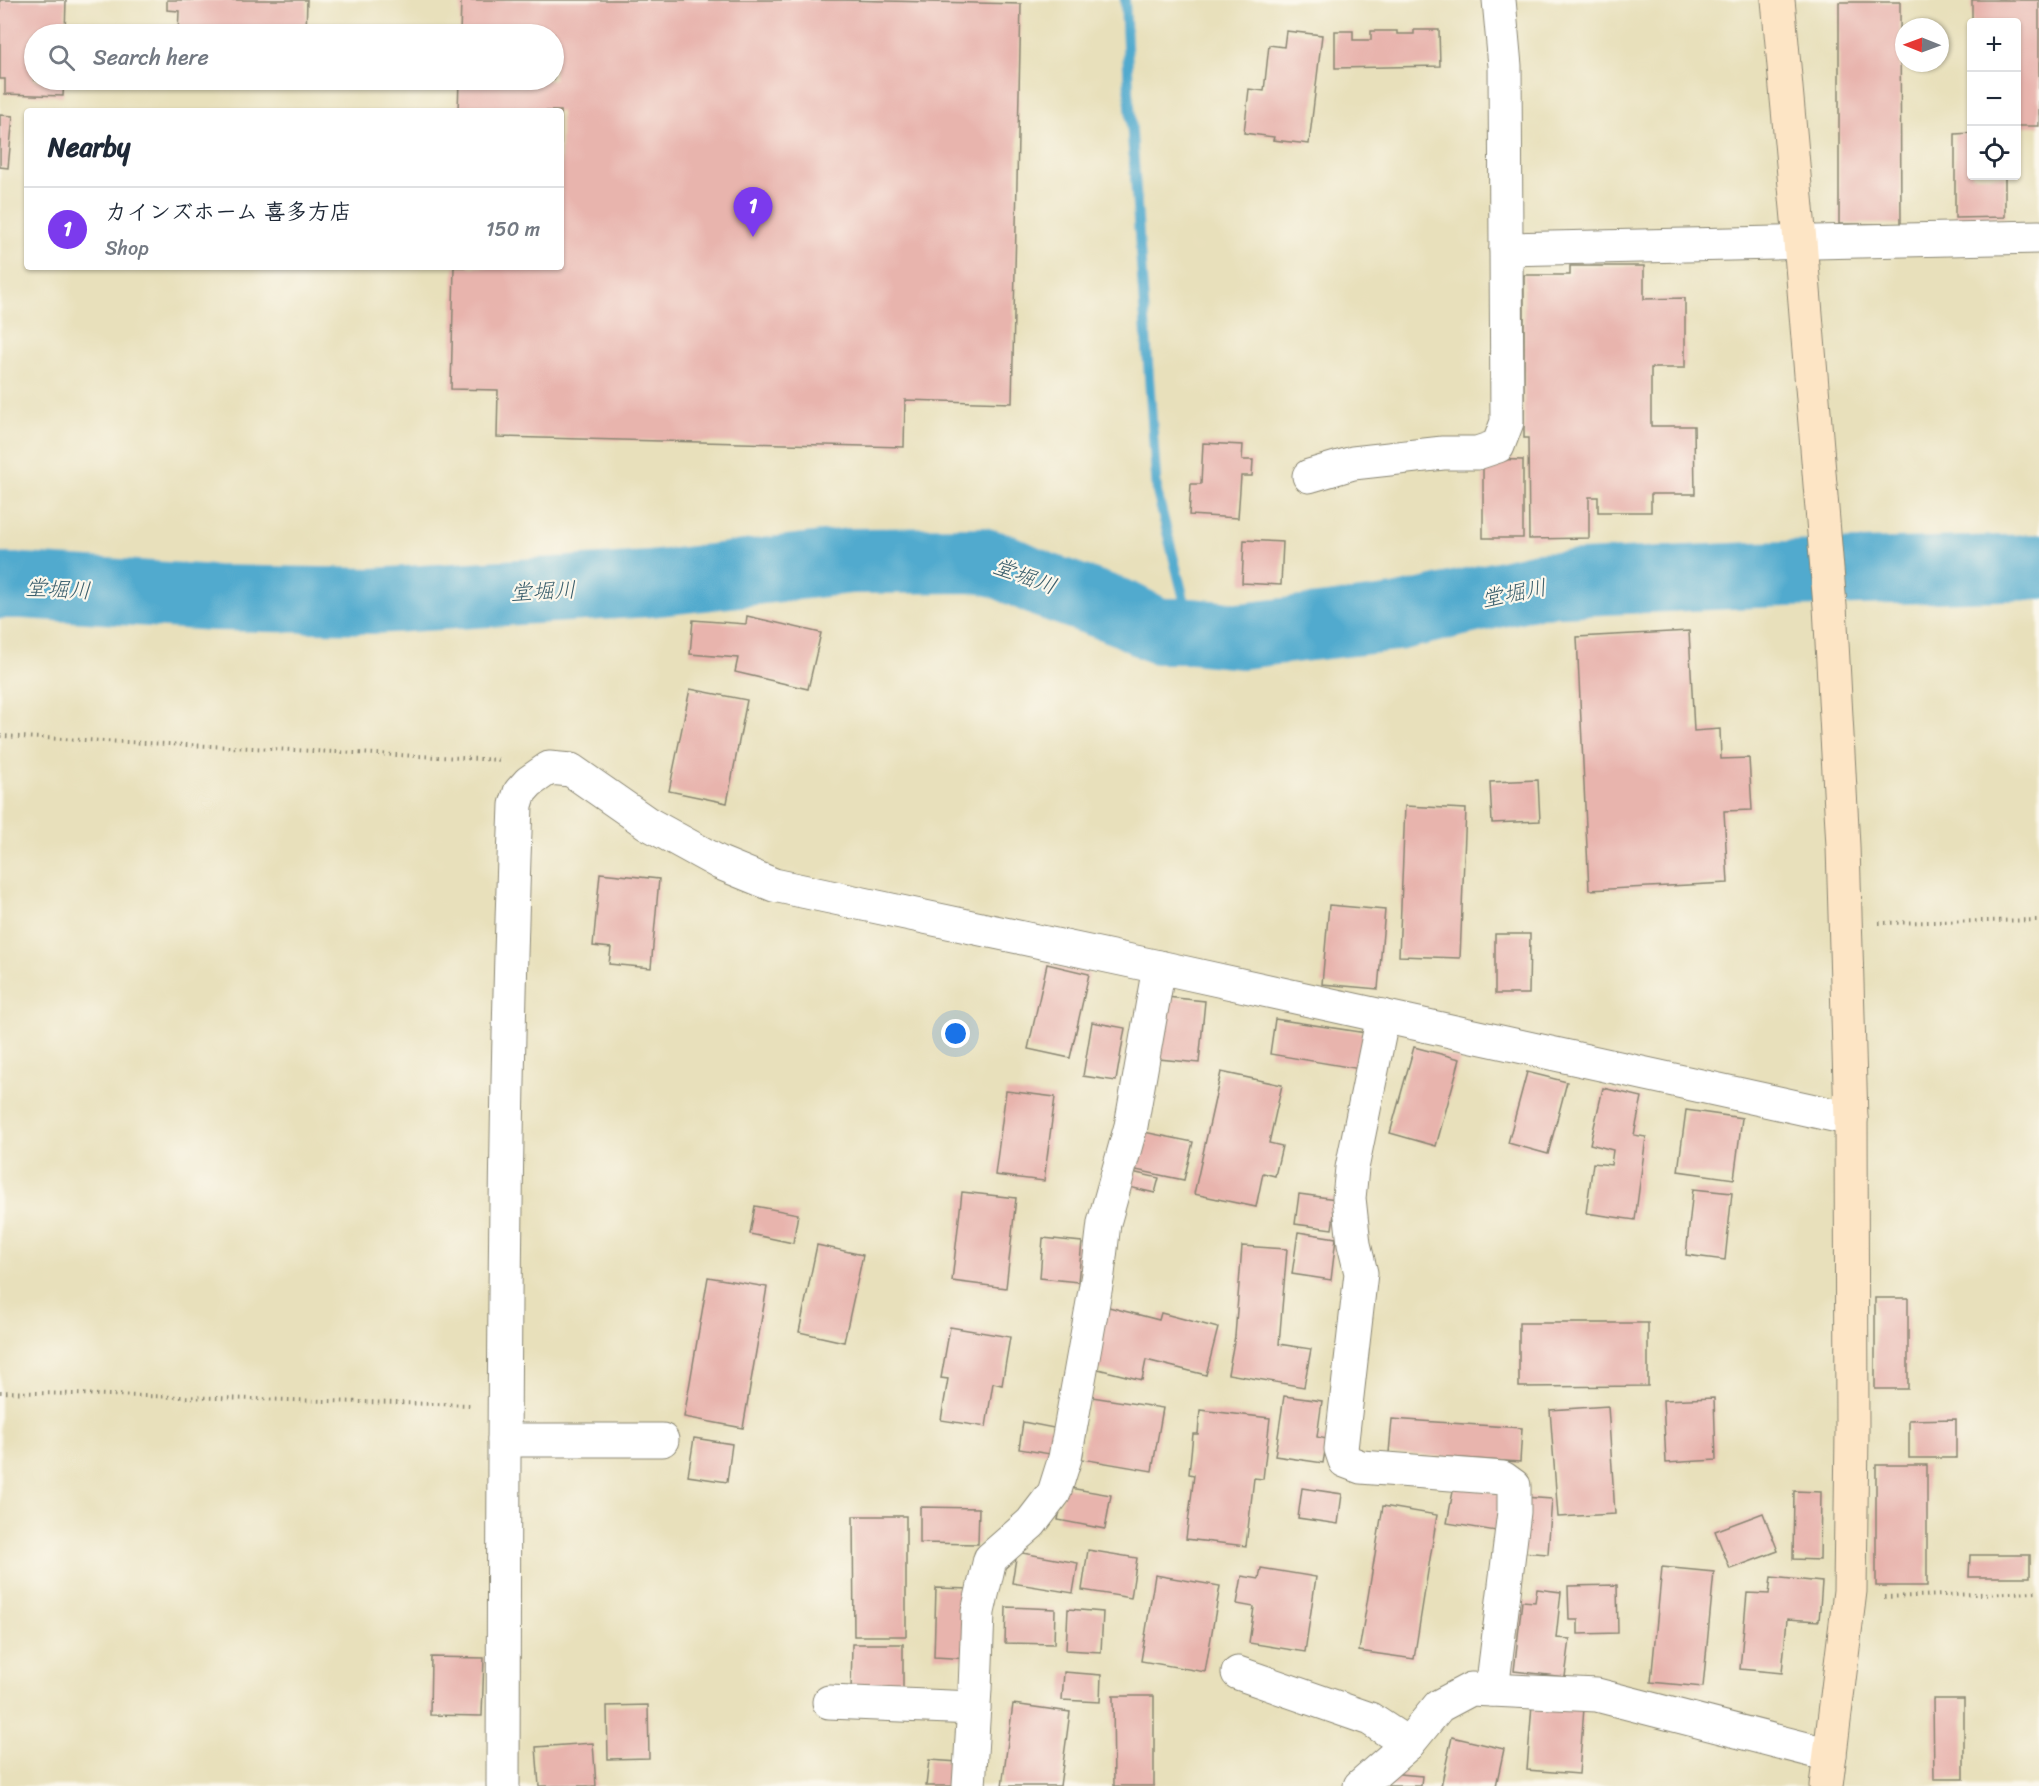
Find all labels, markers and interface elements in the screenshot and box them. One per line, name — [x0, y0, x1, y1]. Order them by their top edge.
north arrow — [1895, 18, 1949, 72]
map controls — [1967, 18, 2021, 180]
button: + — [1967, 18, 2021, 72]
search box — [24, 24, 564, 90]
text: Search here — [93, 38, 209, 77]
icon: search — [45, 41, 78, 74]
button: − — [1967, 72, 2021, 126]
text: Nearby — [48, 124, 130, 170]
button: locate — [1967, 126, 2021, 180]
pin: 1 — [734, 188, 772, 237]
text: カインズホーム 喜多方店 — [105, 192, 352, 231]
text: 1 — [63, 212, 72, 247]
text: 150 m — [486, 212, 540, 247]
text: Shop — [105, 231, 149, 266]
water label: 堂堀川 — [987, 546, 1063, 606]
water label: 堂堀川 — [24, 568, 92, 610]
water label: 堂堀川 — [1478, 568, 1550, 618]
water label: 堂堀川 — [509, 570, 577, 612]
your location — [941, 1019, 970, 1048]

